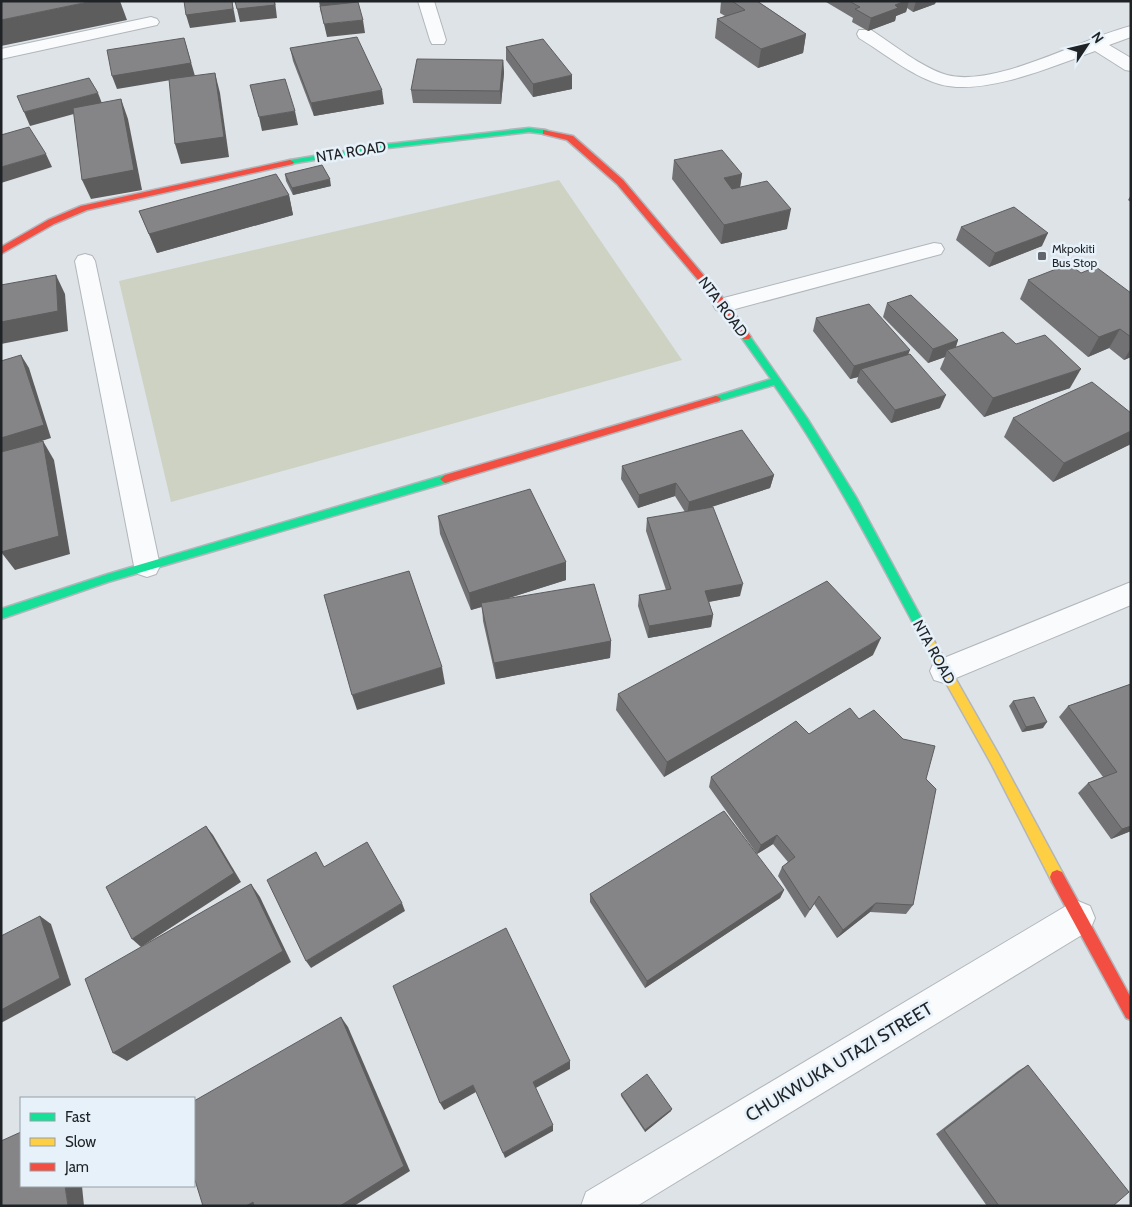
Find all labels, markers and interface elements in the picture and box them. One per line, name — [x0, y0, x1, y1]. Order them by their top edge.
north arrow — [1062, 20, 1112, 70]
text: N — [1087, 28, 1108, 47]
street label: NTA ROAD — [315, 138, 388, 166]
place label: Mkpokiti Bus Stop — [1052, 241, 1097, 270]
marker: Mkpokiti Bus Stop — [1036, 250, 1048, 262]
street label: NTA ROAD — [694, 273, 752, 341]
street label: NTA ROAD — [909, 617, 959, 687]
street label: CHUKWUKA UTAZI STREET — [742, 997, 937, 1127]
legend — [20, 1097, 195, 1187]
text: Fast — [65, 1108, 90, 1126]
text: Slow — [65, 1133, 96, 1151]
text: Jam — [64, 1158, 89, 1176]

